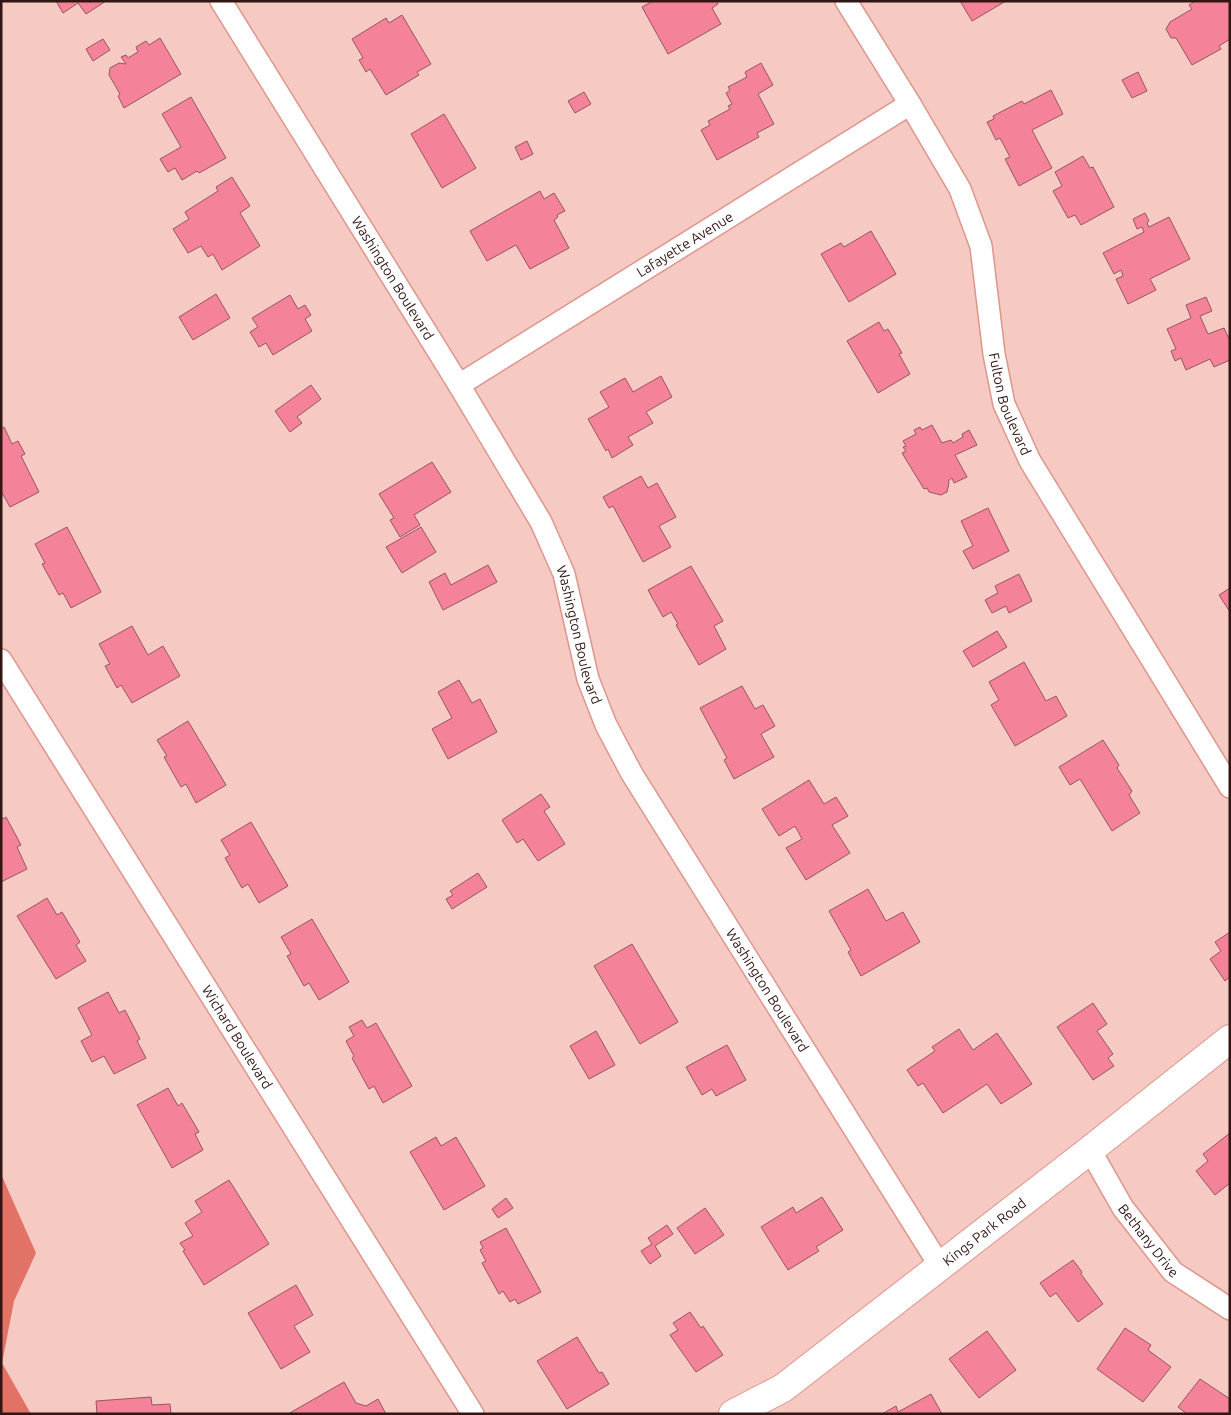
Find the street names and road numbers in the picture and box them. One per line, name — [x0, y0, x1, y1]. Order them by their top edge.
street label: Lafayette Avenue — [634, 208, 736, 280]
street label: Washington Boulevard — [348, 213, 437, 343]
street label: Fulton Boulevard — [986, 351, 1034, 458]
street label: Washington Boulevard — [553, 563, 605, 706]
street label: Washington Boulevard — [723, 926, 812, 1055]
street label: Wichard Boulevard — [199, 982, 276, 1092]
street label: Kings Park Road — [939, 1195, 1029, 1269]
street label: Bethany Drive — [1115, 1201, 1181, 1281]

